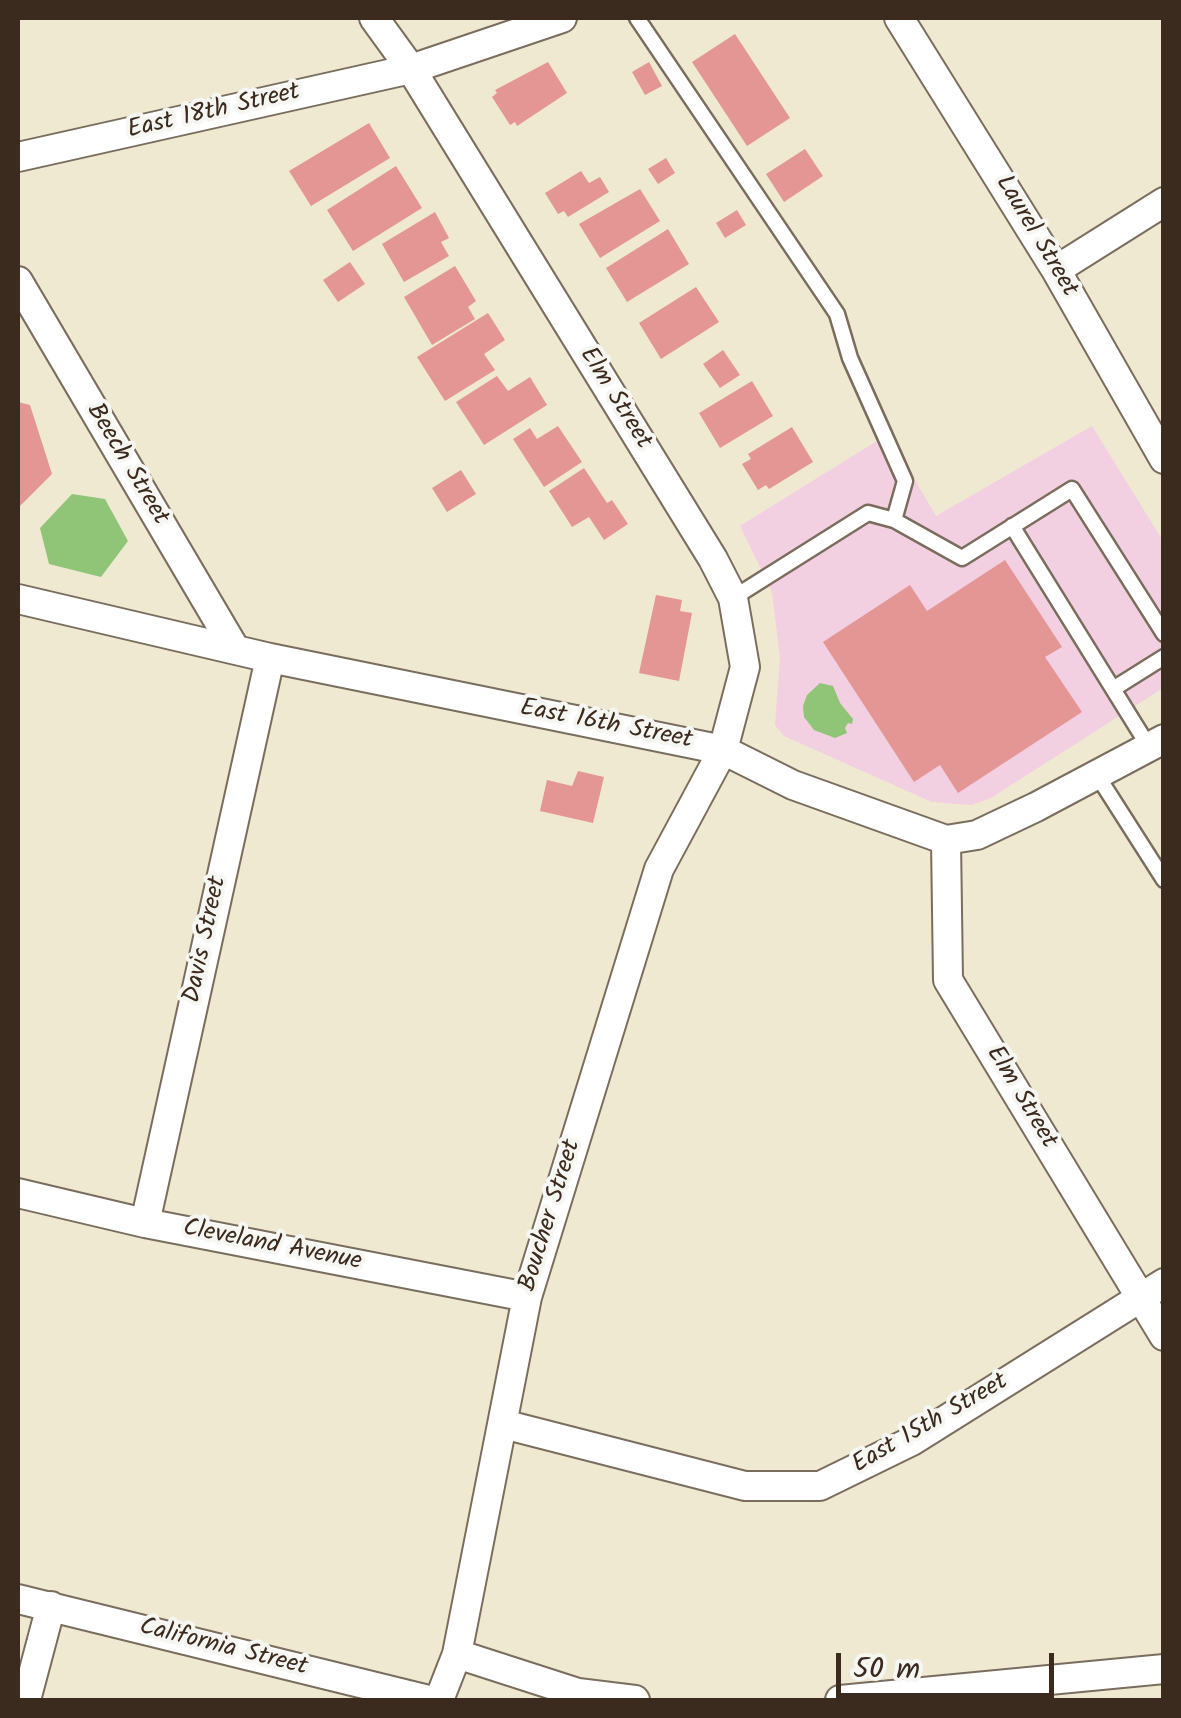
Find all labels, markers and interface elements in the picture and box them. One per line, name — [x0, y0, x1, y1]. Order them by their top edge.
street label: East 18th Street — [125, 79, 303, 147]
street label: Laurel Street — [987, 171, 1083, 303]
street label: Elm Street — [571, 343, 657, 455]
street label: Beech Street — [78, 399, 174, 531]
street label: East 16th Street — [517, 695, 695, 757]
street label: Davis Street — [179, 874, 235, 1006]
street label: Elm Street — [978, 1041, 1062, 1155]
street label: Boucher Street — [515, 1137, 589, 1295]
street label: Cleveland Avenue — [180, 1215, 364, 1279]
street label: East 15th Street — [848, 1368, 1014, 1482]
street label: California Street — [136, 1614, 310, 1684]
scale bar — [841, 1633, 1058, 1695]
text: 50 m — [853, 1646, 920, 1694]

